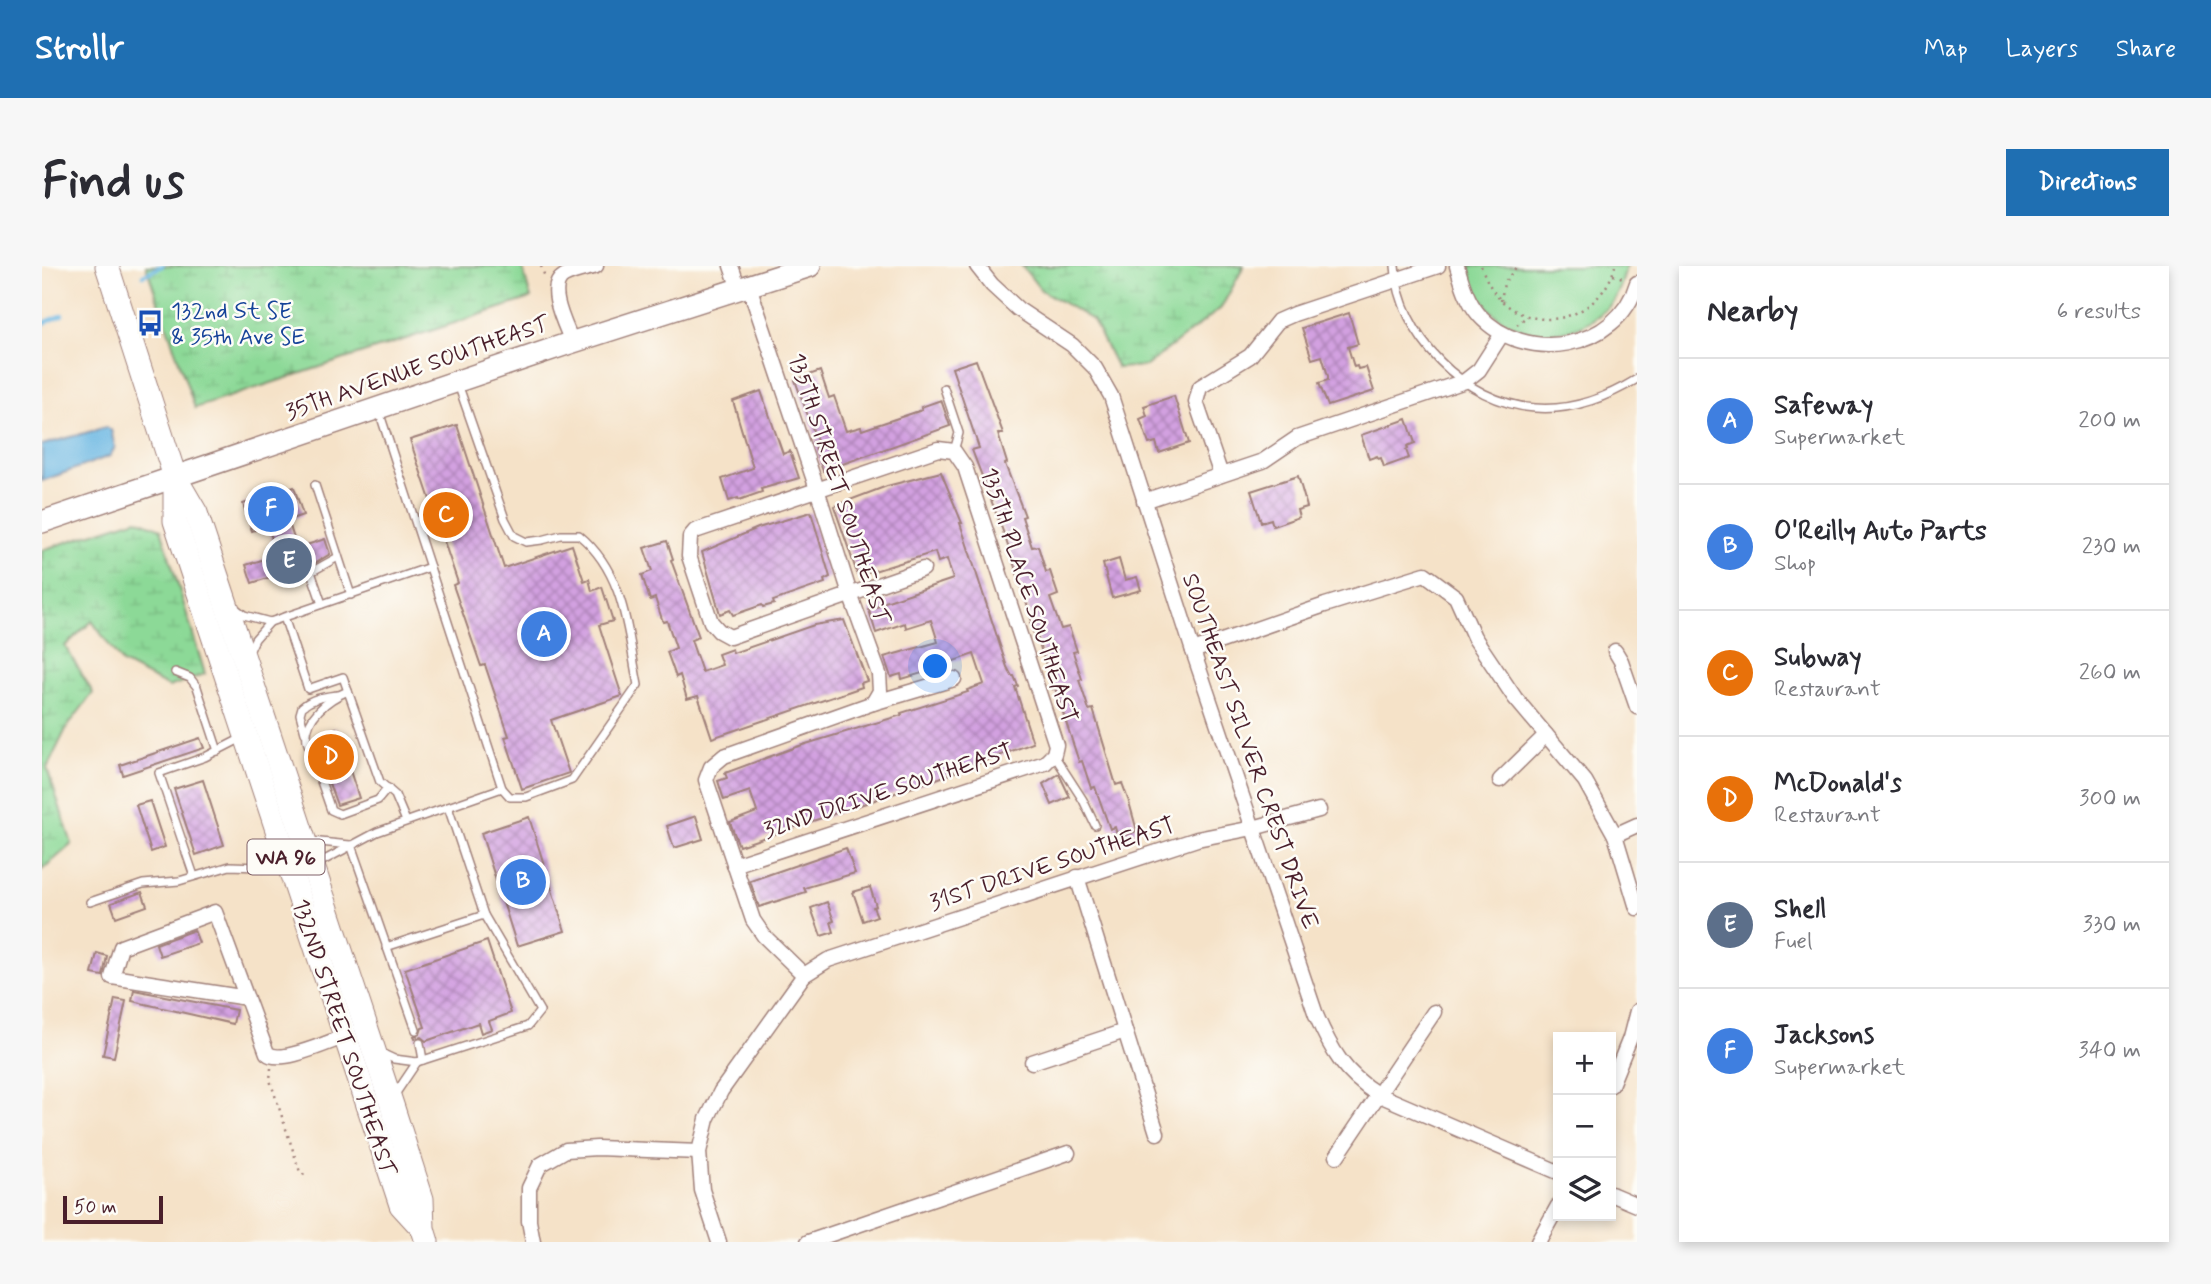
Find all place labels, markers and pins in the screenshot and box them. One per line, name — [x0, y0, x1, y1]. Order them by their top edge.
place label: 132nd St SE & 35th Ave SE — [171, 297, 305, 353]
bus stop icon: 132nd St SE & 35th Ave SE — [135, 308, 165, 338]
pin: F — [248, 483, 294, 535]
pin: C — [423, 489, 469, 541]
pin: E — [266, 535, 312, 587]
pin: A — [521, 608, 567, 660]
pin: D — [308, 731, 354, 783]
pin: B — [500, 856, 546, 908]

